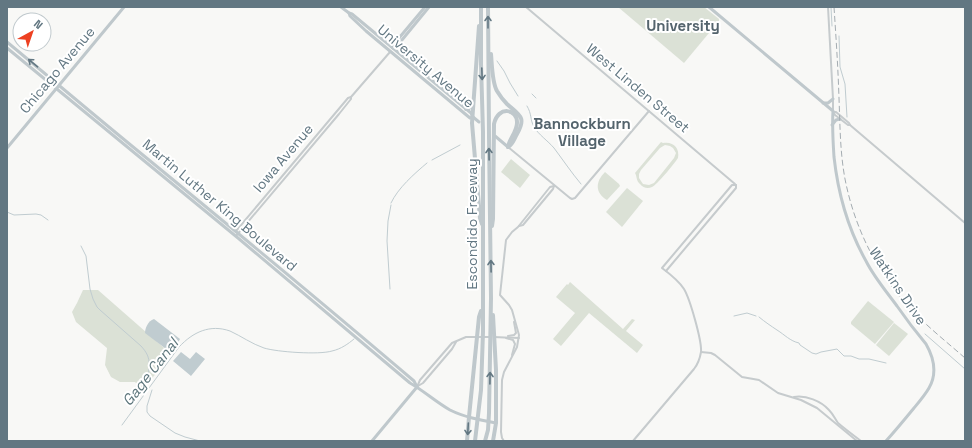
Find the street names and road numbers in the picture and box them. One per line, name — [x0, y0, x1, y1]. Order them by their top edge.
street label: University Avenue — [374, 20, 478, 112]
street label: Chicago Avenue — [15, 23, 99, 117]
street label: West Linden Street — [583, 39, 693, 137]
street label: Iowa Avenue — [249, 120, 317, 196]
street label: Martin Luther King Boulevard — [139, 135, 301, 275]
street label: Escondido Freeway — [463, 158, 481, 290]
street label: Watkins Drive — [865, 244, 931, 328]

